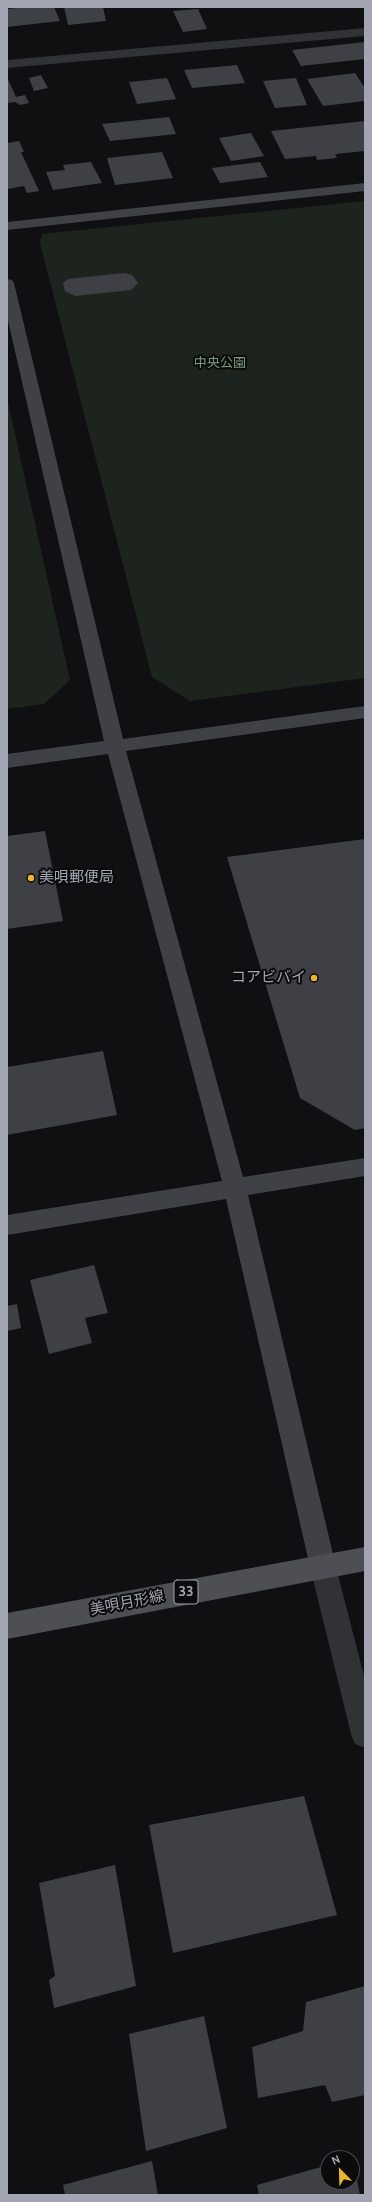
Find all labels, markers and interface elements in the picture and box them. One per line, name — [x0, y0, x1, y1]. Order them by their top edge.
park label: 中央公園 — [194, 355, 246, 371]
place label: 美唄郵便局 — [39, 869, 114, 887]
marker: 美唄郵便局 — [26, 873, 36, 883]
place label: コアビバイ — [231, 969, 306, 987]
marker: コアビバイ — [309, 973, 319, 983]
road number: 33 — [174, 1580, 198, 1604]
street label: 美唄月形線 — [88, 1587, 166, 1619]
north arrow — [320, 2150, 360, 2190]
text: N — [329, 2152, 342, 2168]

